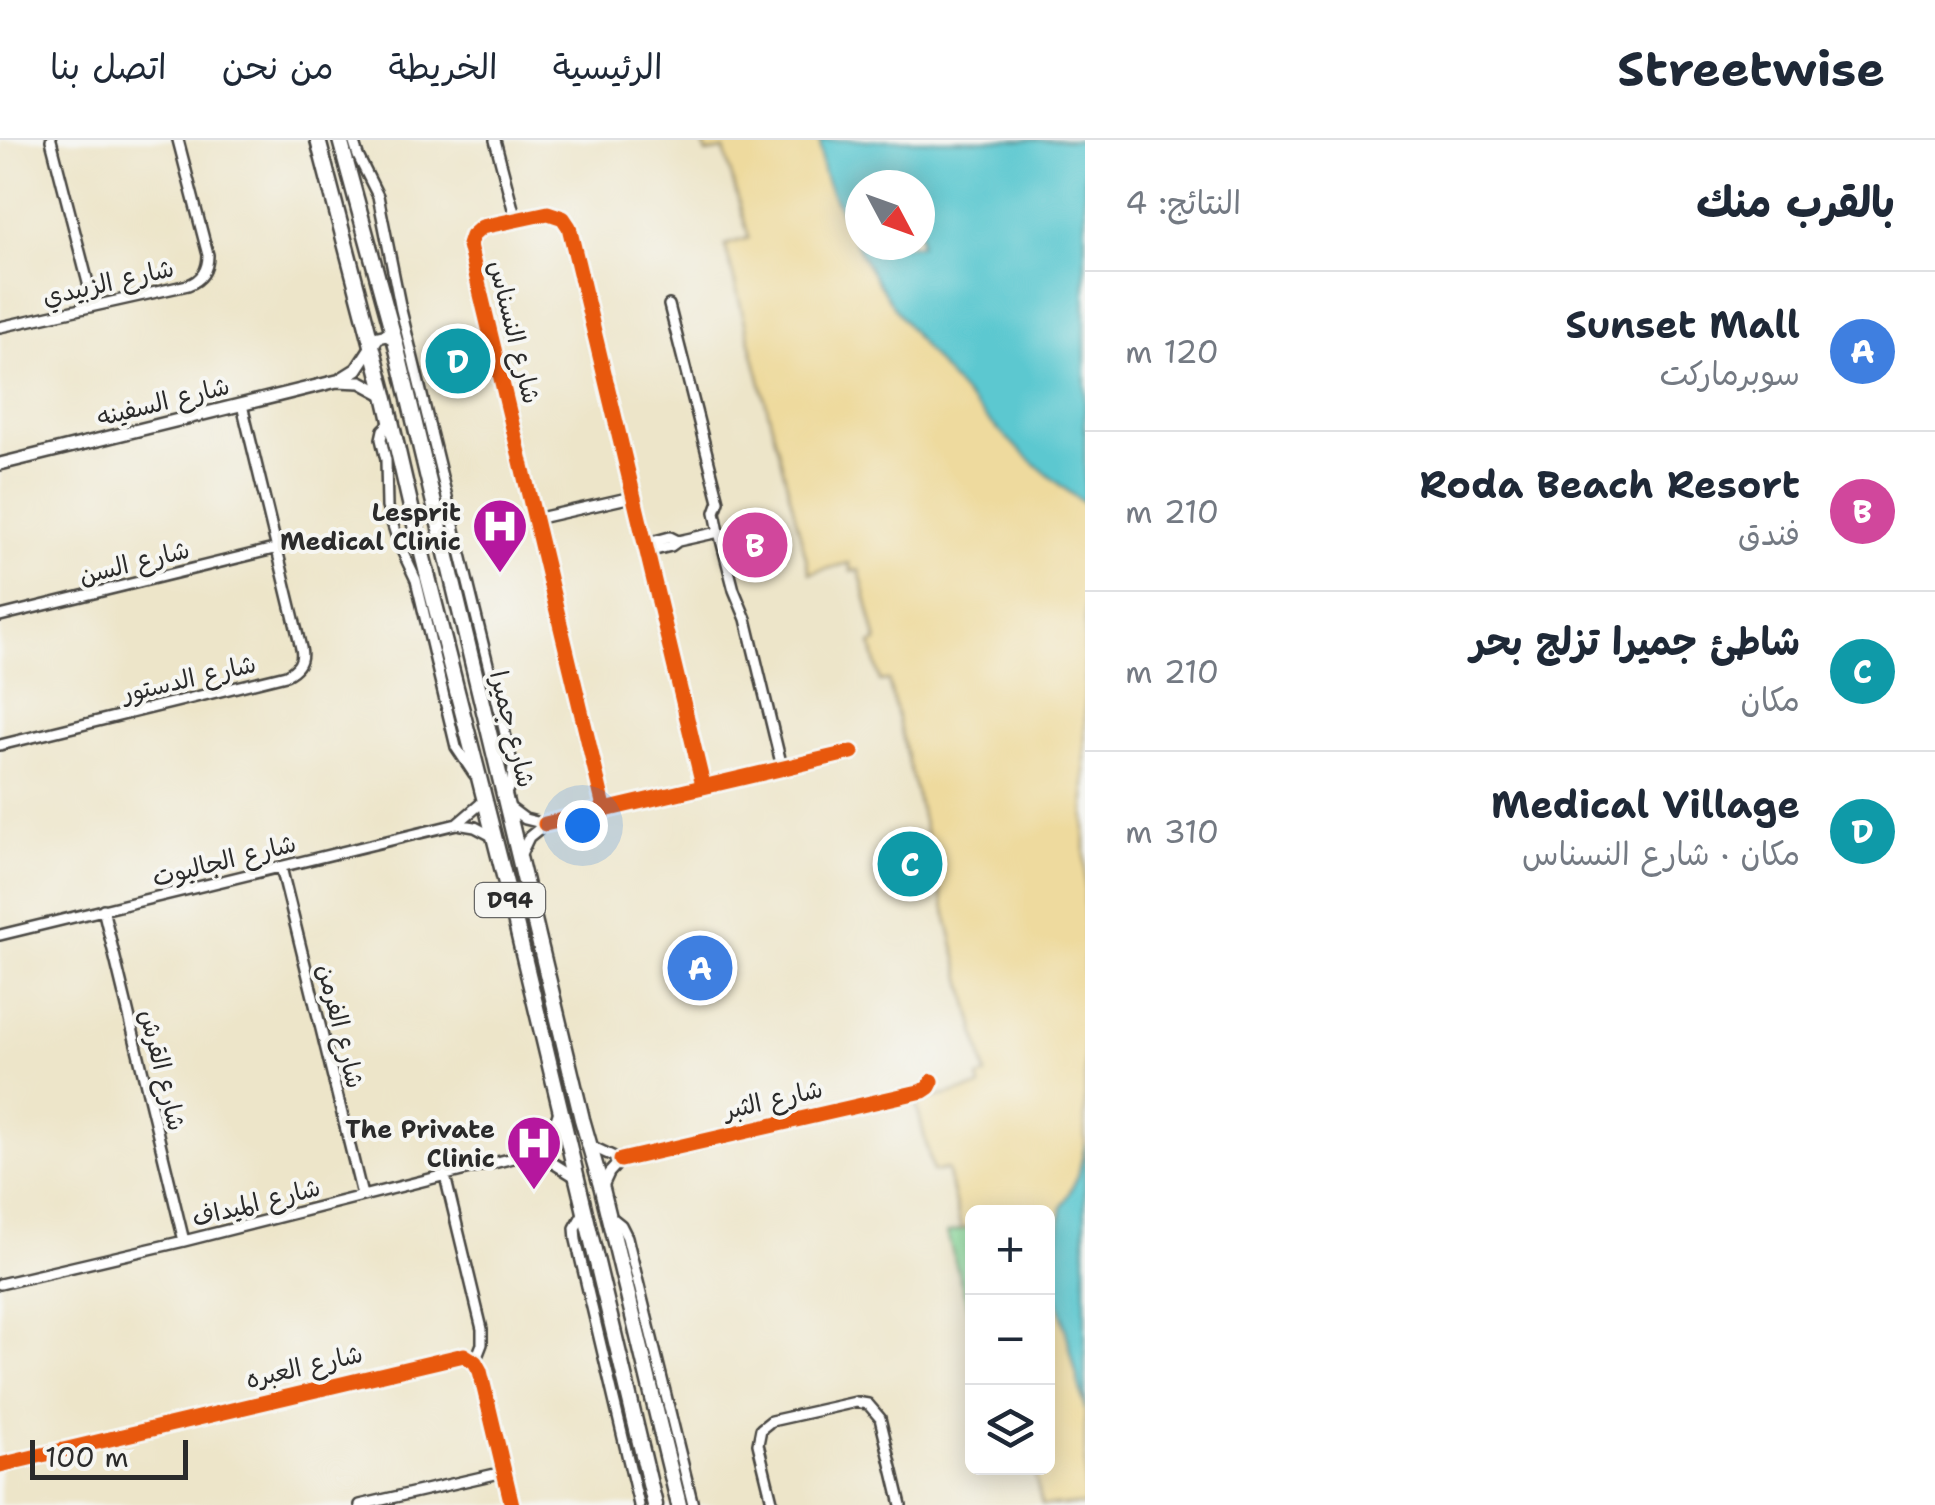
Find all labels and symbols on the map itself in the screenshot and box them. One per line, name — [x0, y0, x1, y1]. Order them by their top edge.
north arrow — [845, 170, 935, 260]
street label: شارع الزبيدي — [39, 250, 178, 316]
street label: شارع النسناس — [480, 257, 549, 408]
pin: D — [426, 324, 490, 398]
street label: شارع السفينه — [93, 368, 233, 435]
place label: Lesprit Medical Clinic — [280, 495, 461, 558]
hospital icon: Lesprit Medical Clinic — [470, 496, 530, 575]
pin: B — [722, 508, 788, 582]
street label: شارع السن — [75, 532, 193, 593]
street label: شارع الدستور — [117, 646, 259, 711]
street label: شارع جميرا — [481, 667, 544, 791]
your location — [557, 800, 608, 851]
street label: شارع الجالبوت — [149, 826, 300, 895]
pin: C — [878, 826, 942, 902]
road number: D94 — [475, 883, 545, 917]
pin: A — [668, 930, 732, 1006]
street label: شارع الفرمن — [308, 960, 373, 1092]
street label: شارع القرش — [131, 1006, 194, 1135]
street label: شارع الثبر — [718, 1071, 826, 1128]
place label: The Private Clinic — [345, 1112, 495, 1175]
hospital icon: The Private Clinic — [504, 1113, 564, 1192]
street label: شارع الميداف — [188, 1170, 324, 1235]
street label: شارع العبره — [242, 1336, 366, 1397]
scale bar — [30, 1435, 188, 1480]

